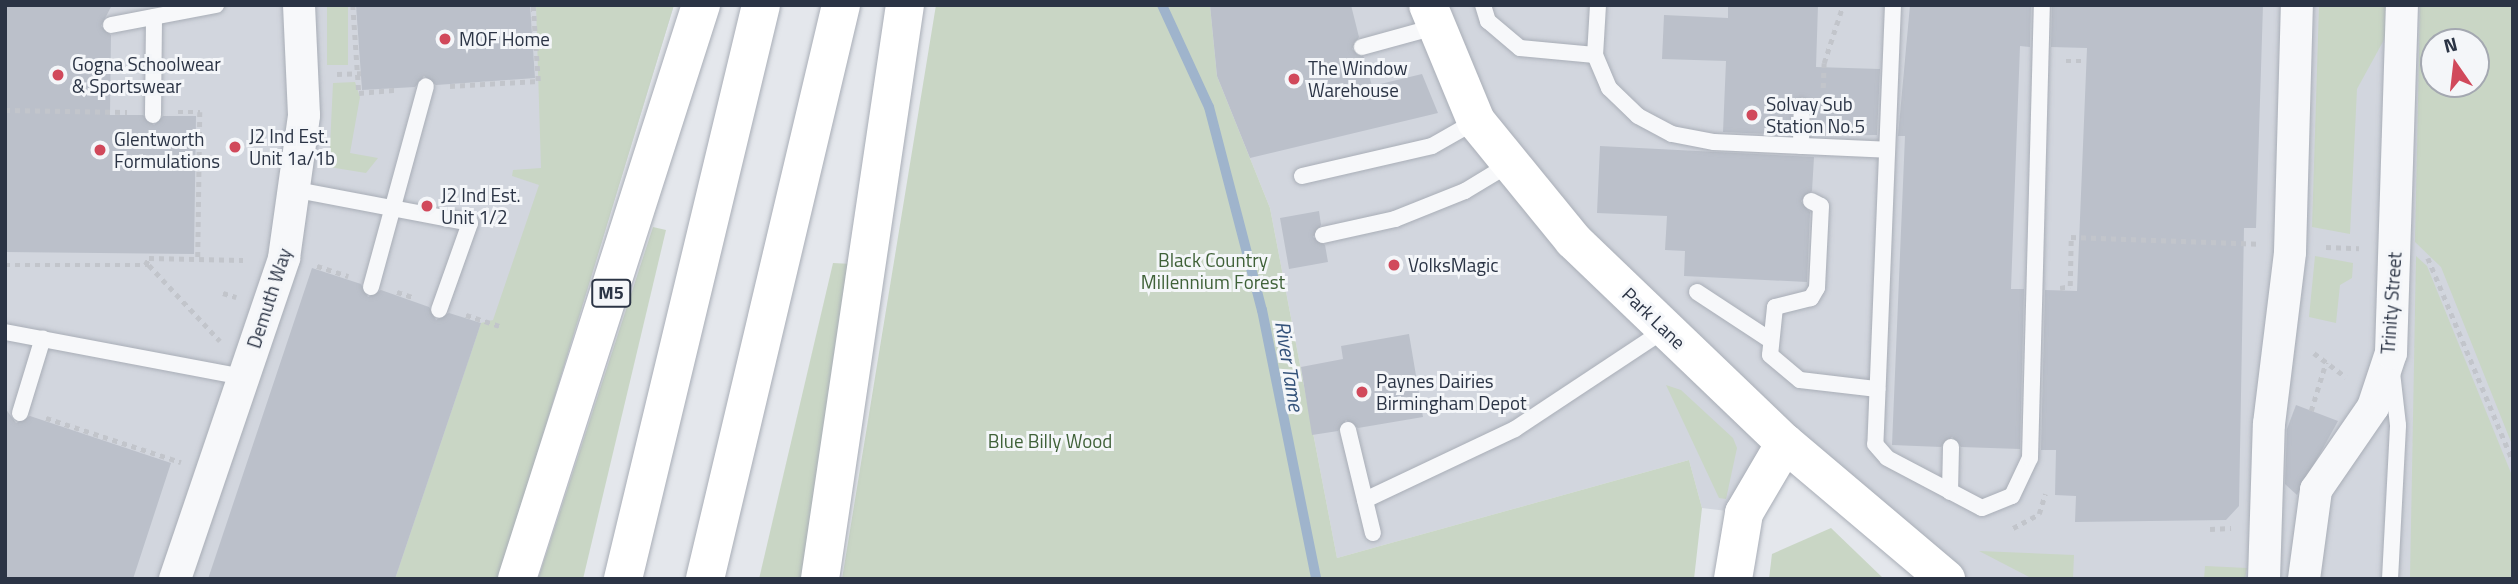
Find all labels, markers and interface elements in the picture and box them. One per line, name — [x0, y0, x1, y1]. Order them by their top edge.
place label: MOF Home — [459, 28, 550, 50]
north arrow — [2420, 28, 2490, 98]
text: N — [2440, 28, 2460, 60]
marker: MOF Home — [437, 31, 453, 47]
place label: Gogna Schoolwear & Sportswear — [72, 53, 221, 97]
place label: The Window Warehouse — [1308, 57, 1408, 101]
marker: Gogna Schoolwear & Sportswear — [50, 67, 66, 83]
marker: The Window Warehouse — [1286, 71, 1302, 87]
place label: Solvay Sub Station No.5 — [1766, 93, 1865, 137]
marker: Solvay Sub Station No.5 — [1744, 107, 1760, 123]
place label: J2 Ind Est. Unit 1a/1b — [249, 125, 335, 169]
place label: Glentworth Formulations — [114, 128, 220, 172]
marker: J2 Ind Est. Unit 1a/1b — [227, 139, 243, 155]
marker: Glentworth Formulations — [92, 142, 108, 158]
place label: J2 Ind Est. Unit 1/2 — [441, 184, 521, 228]
marker: J2 Ind Est. Unit 1/2 — [419, 198, 435, 214]
street label: Demuth Way — [242, 245, 296, 351]
park label: Black Country Millennium Forest — [1141, 249, 1285, 293]
street label: Trinity Street — [2376, 251, 2406, 355]
place label: VolksMagic — [1408, 254, 1498, 276]
marker: VolksMagic — [1386, 257, 1402, 273]
road number: M5 — [590, 278, 632, 307]
street label: Park Lane — [1618, 282, 1690, 354]
water label: River Tame — [1270, 319, 1310, 413]
place label: Paynes Dairies Birmingham Depot — [1376, 370, 1527, 414]
marker: Paynes Dairies Birmingham Depot — [1354, 384, 1370, 400]
park label: Blue Billy Wood — [988, 430, 1112, 452]

